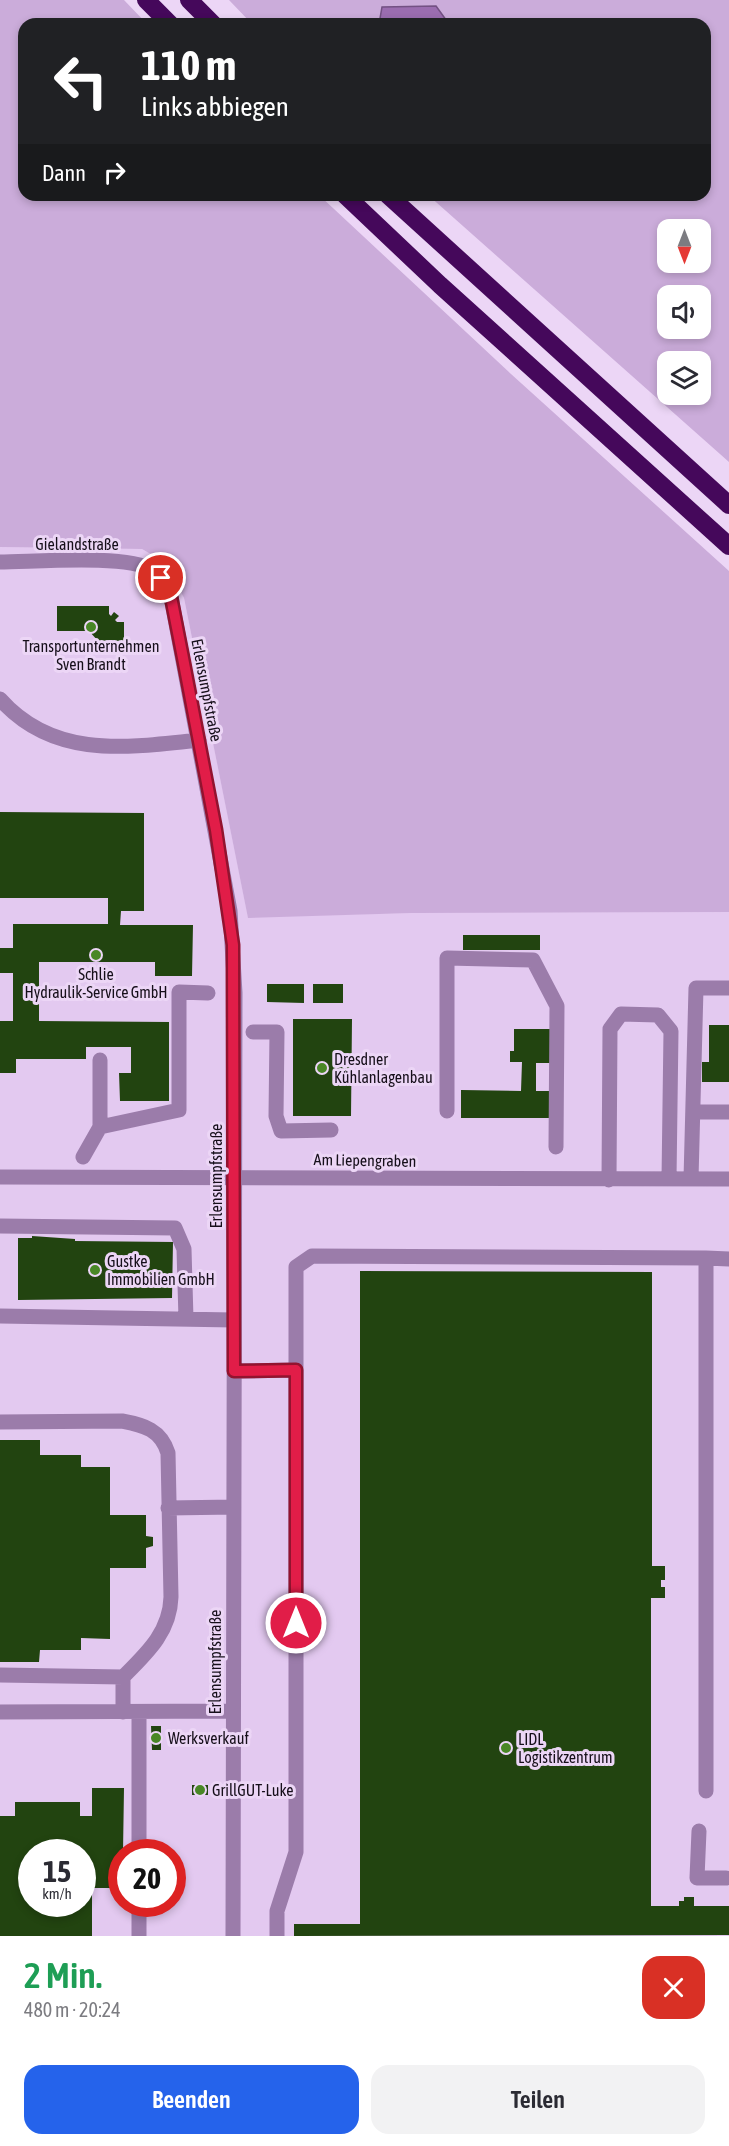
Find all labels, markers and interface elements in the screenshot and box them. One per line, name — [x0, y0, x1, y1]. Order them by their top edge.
text: 110 m — [141, 41, 236, 89]
icon: left — [42, 42, 120, 120]
text: Links abbiegen — [141, 91, 289, 122]
icon: right — [98, 156, 131, 189]
text: Dann — [42, 160, 86, 186]
north arrow — [657, 219, 711, 273]
map controls — [657, 219, 711, 405]
button: sound — [657, 285, 711, 339]
button: layers — [657, 351, 711, 405]
street label: Gielandstraße — [35, 535, 119, 553]
pin — [135, 552, 186, 603]
icon: arrive — [144, 561, 177, 594]
marker: Transportunternehmen Sven Brandt — [84, 620, 98, 634]
place label: Transportunternehmen Sven Brandt — [23, 637, 159, 673]
street label: Erlensumpfstraße — [187, 637, 226, 743]
marker: Schlie Hydraulik-Service GmbH — [89, 948, 103, 962]
place label: Schlie Hydraulik-Service GmbH — [24, 965, 168, 1002]
place label: Dresdner Kühlanlagenbau — [334, 1050, 433, 1087]
marker: Dresdner Kühlanlagenbau — [315, 1061, 329, 1075]
street label: Erlensumpfstraße — [207, 1124, 226, 1228]
street label: Am Liepengraben — [314, 1150, 416, 1171]
place label: Gustke Immobilien GmbH — [107, 1252, 215, 1288]
marker: Gustke Immobilien GmbH — [88, 1263, 102, 1277]
position arrow — [264, 1591, 328, 1655]
street label: Erlensumpfstraße — [206, 1610, 225, 1714]
place label: Werksverkauf — [168, 1729, 249, 1747]
place label: LIDL Logistikzentrum — [518, 1730, 612, 1767]
marker: Werksverkauf — [149, 1731, 163, 1745]
marker: LIDL Logistikzentrum — [499, 1741, 513, 1755]
place label: GrillGUT-Luke — [212, 1781, 293, 1799]
marker: GrillGUT-Luke — [193, 1783, 207, 1797]
speed limit sign: 20 — [108, 1839, 186, 1917]
text: 15 — [43, 1854, 71, 1888]
text: km/h — [42, 1885, 72, 1902]
text: 2 Min. — [24, 1954, 102, 1996]
button: close — [642, 1956, 705, 2019]
text: 480 m · 20:24 — [24, 1998, 121, 2021]
button: Beenden — [24, 2065, 359, 2134]
button: Teilen — [371, 2065, 705, 2134]

